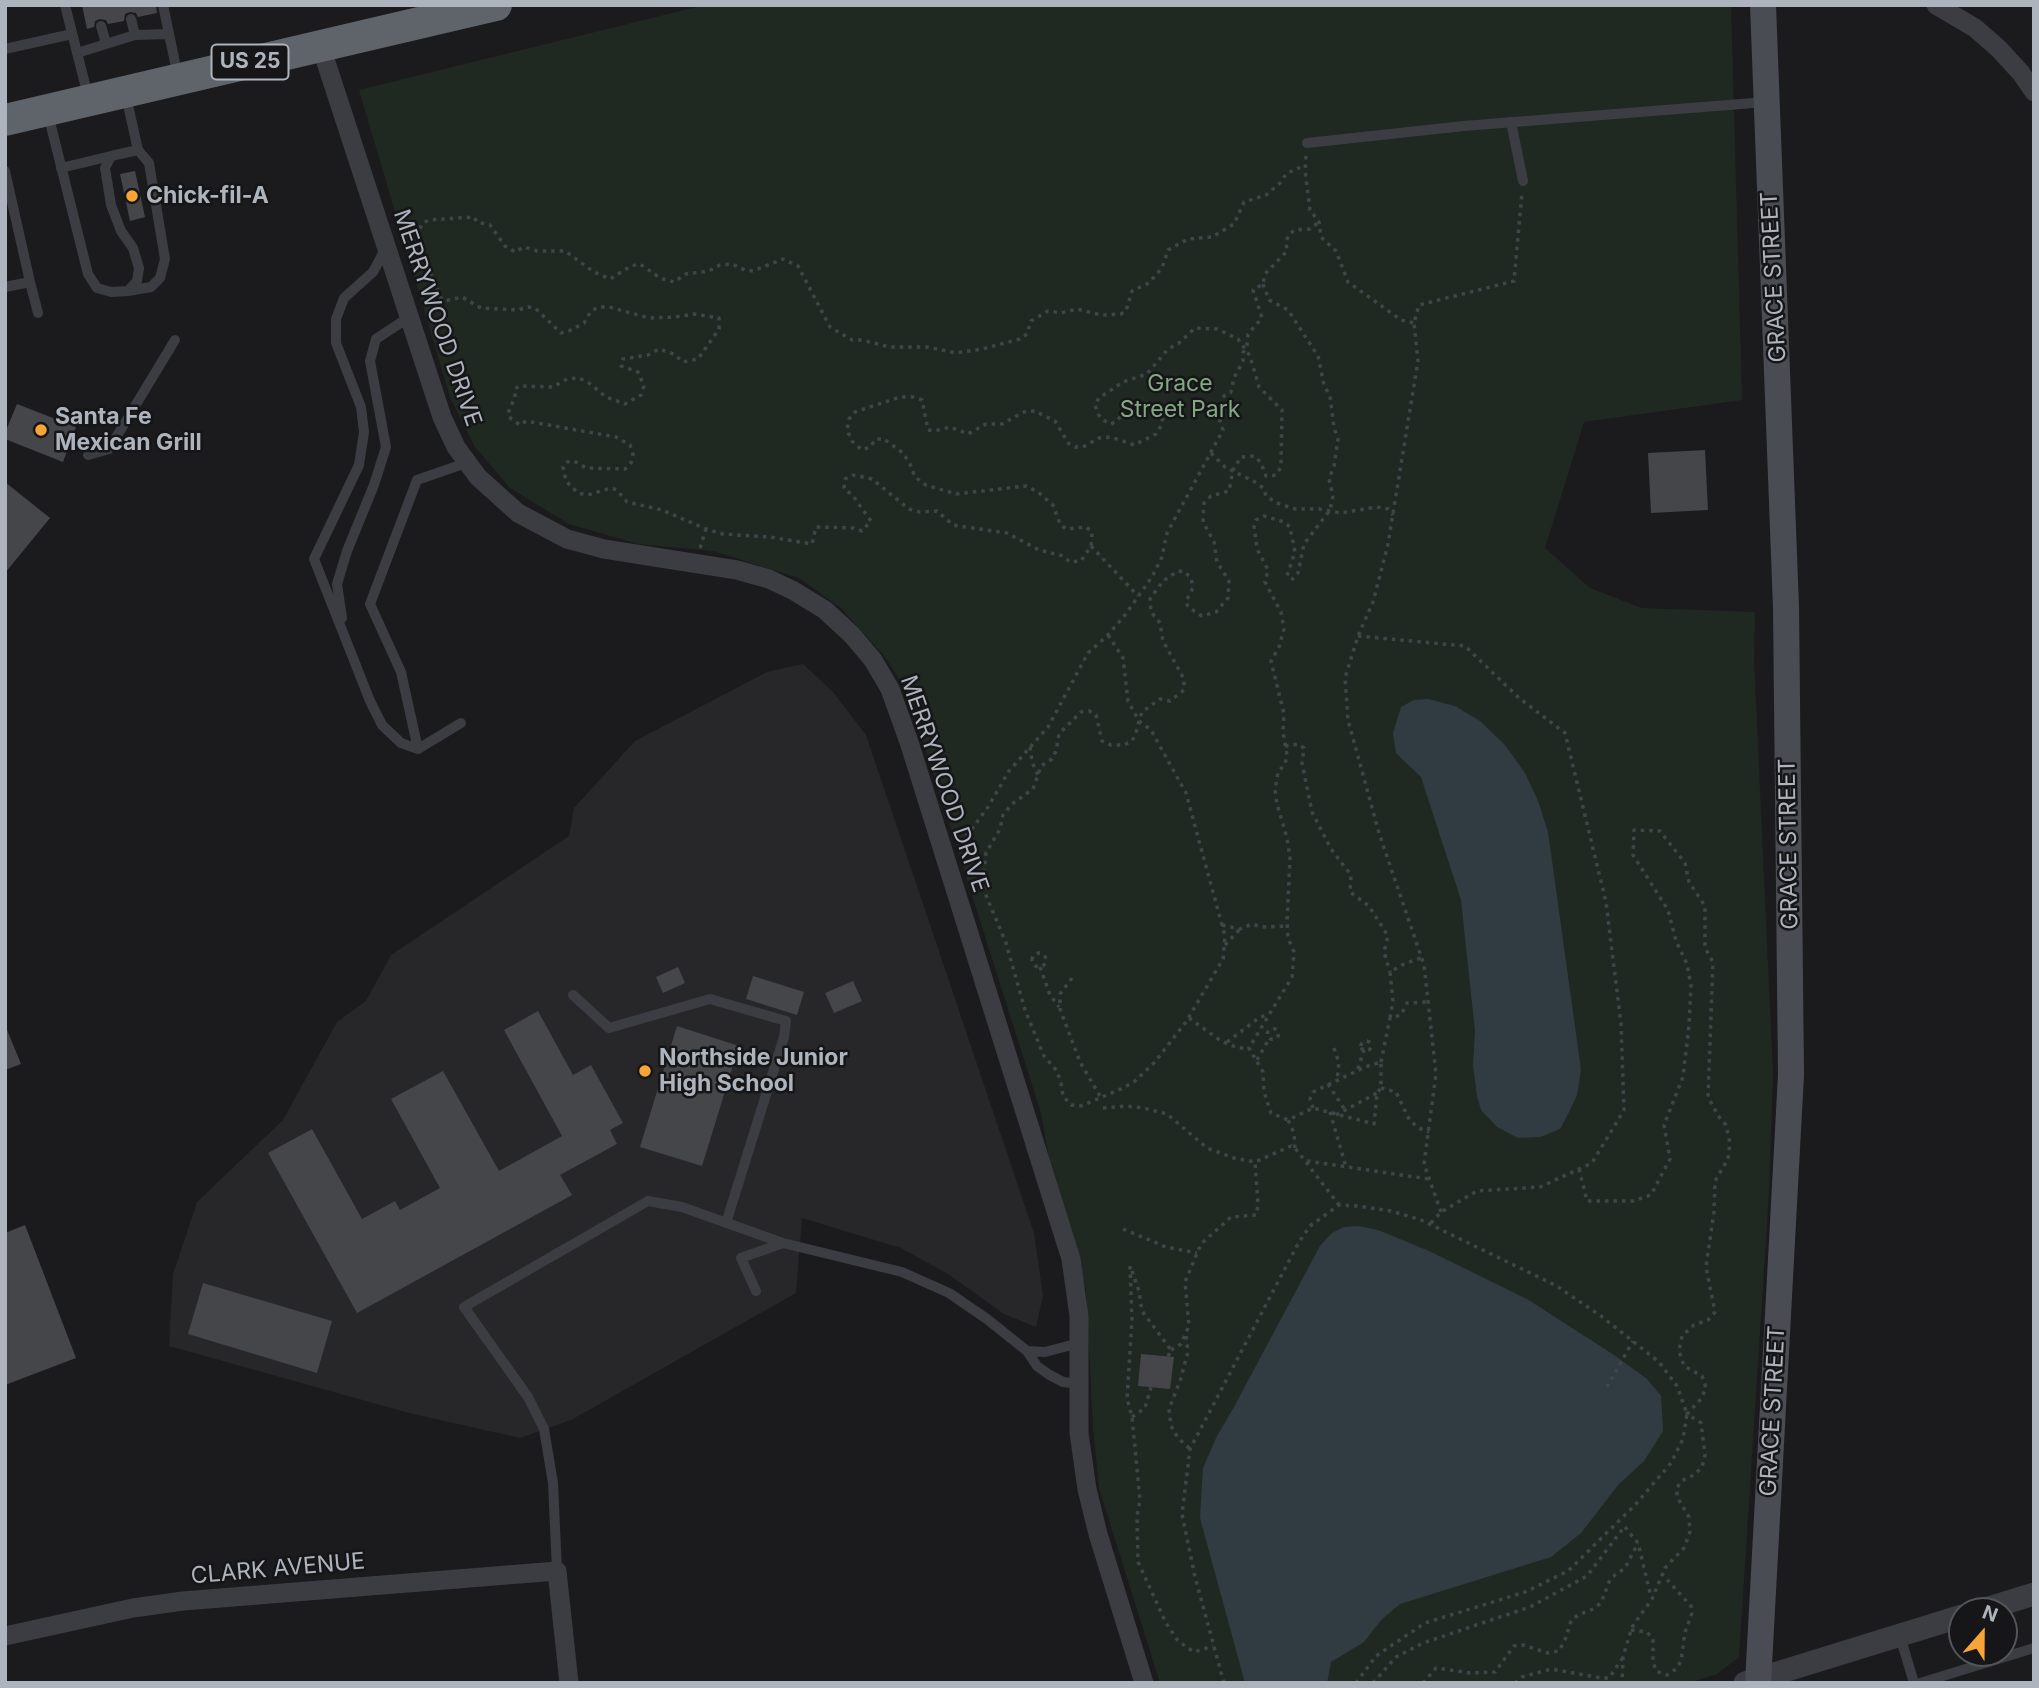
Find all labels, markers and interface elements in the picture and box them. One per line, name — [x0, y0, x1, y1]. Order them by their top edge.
road number: US 25 — [212, 44, 288, 80]
place label: Chick-fil-A — [146, 182, 269, 210]
marker: Chick-fil-A — [124, 188, 140, 204]
street label: GRACE STREET — [1756, 191, 1792, 363]
street label: MERRYWOOD DRIVE — [387, 206, 487, 430]
park label: Grace Street Park — [1120, 370, 1240, 424]
place label: Santa Fe Mexican Grill — [55, 403, 202, 457]
marker: Santa Fe Mexican Grill — [33, 422, 49, 438]
street label: MERRYWOOD DRIVE — [894, 672, 994, 896]
street label: GRACE STREET — [1774, 758, 1804, 930]
place label: Northside Junior High School — [659, 1044, 848, 1098]
marker: Northside Junior High School — [637, 1063, 653, 1079]
street label: GRACE STREET — [1755, 1325, 1791, 1497]
street label: CLARK AVENUE — [190, 1548, 366, 1590]
north arrow — [1948, 1597, 2018, 1667]
text: N — [1979, 1600, 2001, 1627]

